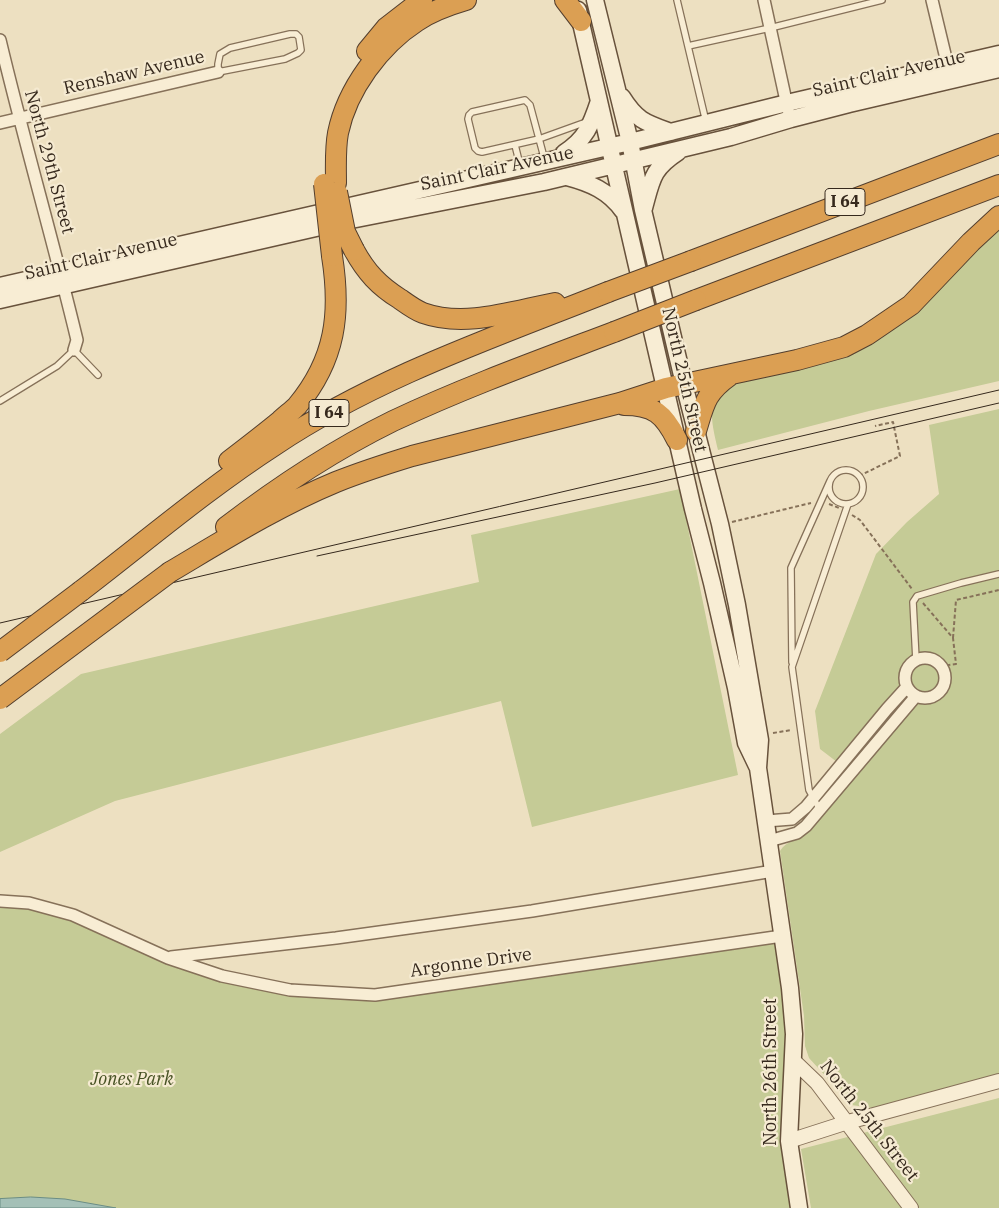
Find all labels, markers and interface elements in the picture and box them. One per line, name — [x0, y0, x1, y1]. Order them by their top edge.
street label: Renshaw Avenue — [61, 46, 207, 100]
street label: Saint Clair Avenue — [811, 46, 967, 102]
street label: North 29th Street — [19, 88, 79, 236]
street label: Saint Clair Avenue — [418, 142, 576, 196]
road number: I 64 — [825, 188, 865, 216]
street label: Saint Clair Avenue — [23, 229, 179, 285]
street label: North 25th Street — [657, 306, 711, 454]
road number: I 64 — [309, 399, 349, 426]
street label: Argonne Drive — [409, 944, 533, 982]
street label: North 26th Street — [760, 998, 782, 1146]
street label: North 25th Street — [815, 1056, 923, 1186]
park label: Jones Park — [91, 1069, 173, 1091]

